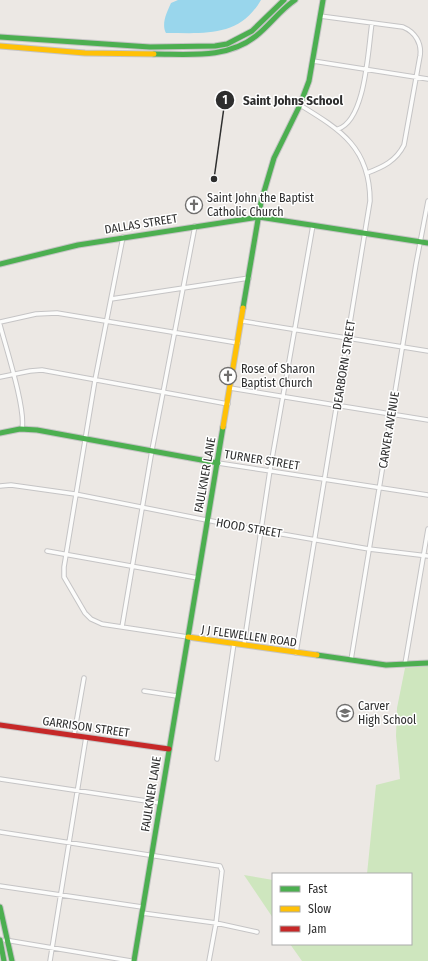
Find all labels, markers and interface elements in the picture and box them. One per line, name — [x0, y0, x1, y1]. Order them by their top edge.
callout: Saint Johns School — [215, 88, 351, 113]
text: 1 — [222, 93, 228, 107]
text: Saint Johns School — [243, 93, 343, 108]
place label: Saint John the Baptist Catholic Church — [207, 191, 314, 219]
church icon: Saint John the Baptist Catholic Church — [184, 195, 204, 215]
street label: DALLAS STREET — [104, 211, 179, 237]
street label: DEARBORN STREET — [330, 319, 358, 411]
place label: Rose of Sharon Baptist Church — [241, 362, 315, 390]
church icon: Rose of Sharon Baptist Church — [218, 366, 238, 386]
street label: CARVER AVENUE — [376, 390, 402, 470]
street label: FAULKNER LANE — [191, 436, 219, 514]
street label: TURNER STREET — [223, 447, 301, 473]
street label: HOOD STREET — [215, 515, 284, 541]
street label: J J FLEWELLEN ROAD — [200, 622, 298, 650]
place label: Carver High School — [358, 699, 416, 727]
school or university icon: Carver High School — [335, 703, 355, 723]
street label: GARRISON STREET — [42, 714, 131, 740]
street label: FAULKNER LANE — [138, 755, 164, 833]
legend — [272, 873, 412, 945]
text: Fast — [308, 882, 327, 896]
text: Slow — [308, 902, 331, 916]
text: Jam — [308, 922, 326, 936]

